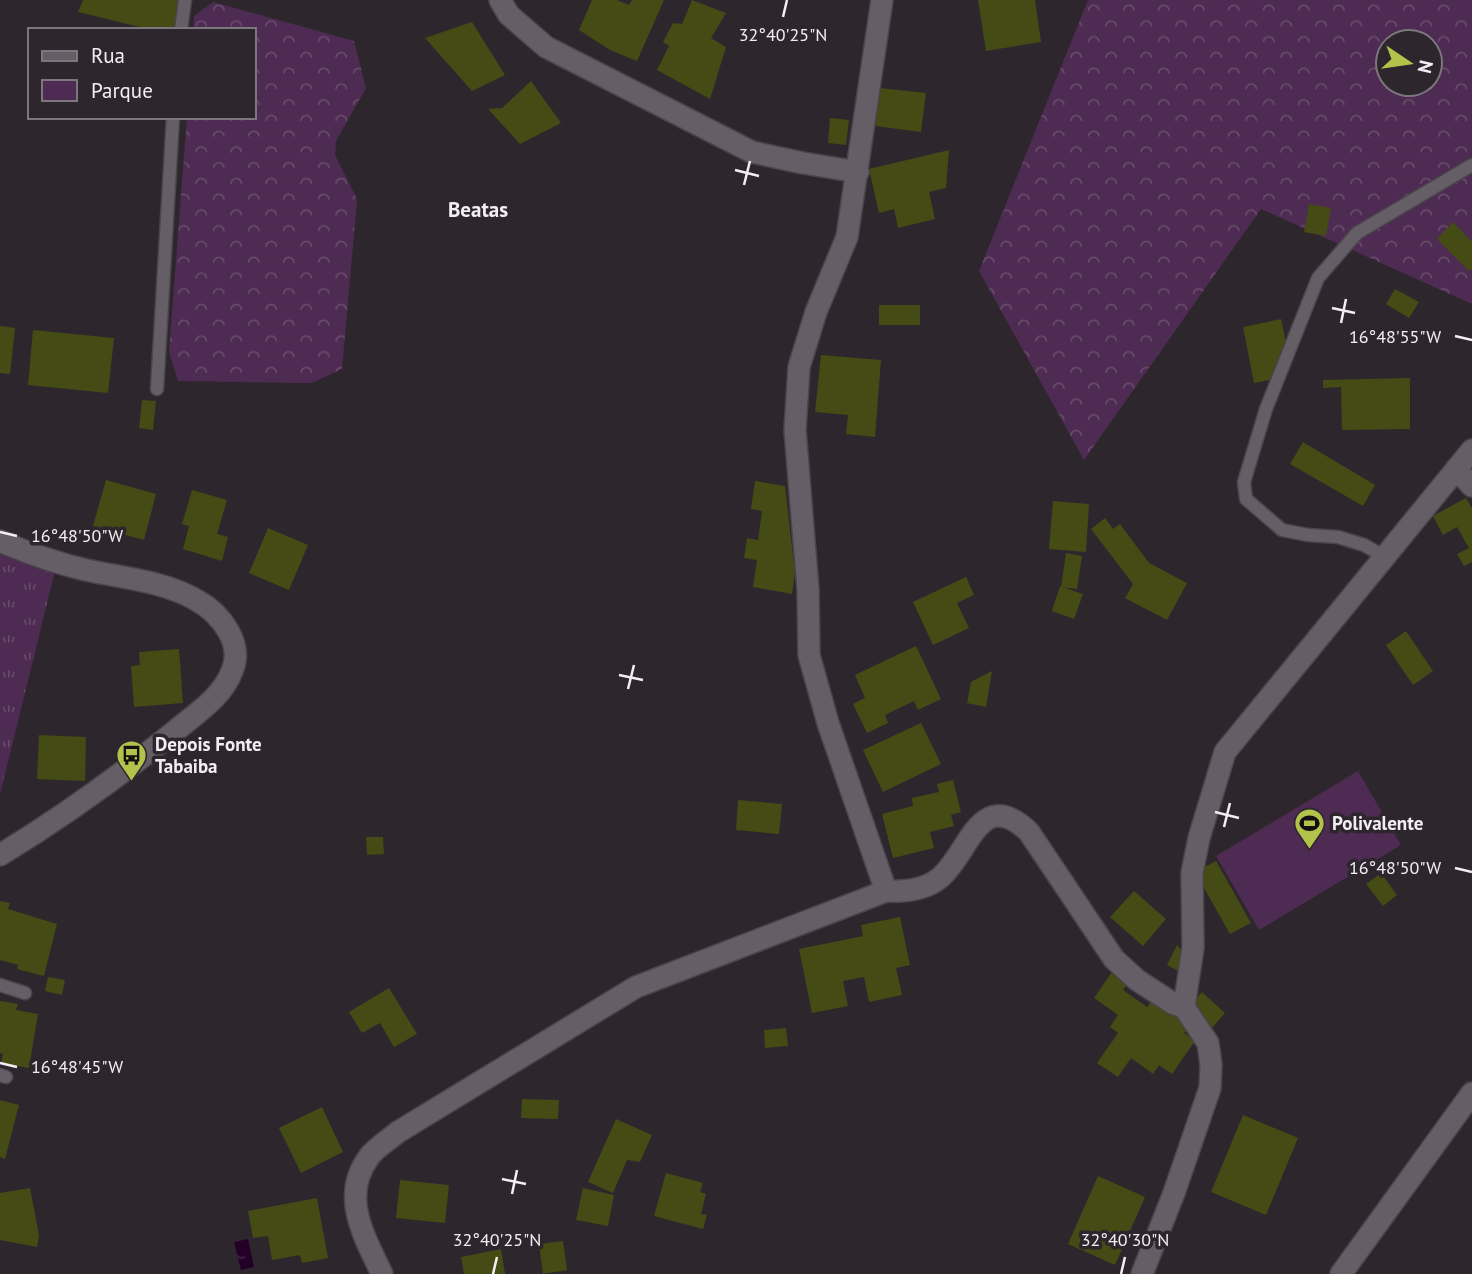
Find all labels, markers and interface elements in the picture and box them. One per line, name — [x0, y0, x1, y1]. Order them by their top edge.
text: 32°40'25"N — [739, 23, 827, 46]
legend — [28, 28, 256, 119]
north arrow — [1374, 28, 1444, 98]
text: Rua — [91, 42, 125, 69]
text: N — [1412, 58, 1439, 76]
text: Parque — [91, 77, 153, 104]
district label: Beatas — [448, 196, 508, 223]
text: 16°48'55"W — [1349, 325, 1441, 348]
text: 16°48'50"W — [31, 524, 123, 547]
place label: Depois Fonte Tabaiba — [155, 732, 262, 778]
bus stop icon: Depois Fonte Tabaiba — [115, 738, 149, 782]
sports icon: Polivalente — [1292, 806, 1326, 850]
place label: Polivalente — [1332, 811, 1423, 835]
text: 16°48'50"W — [1349, 856, 1441, 879]
text: 16°48'45"W — [31, 1055, 123, 1078]
text: 32°40'25"N — [453, 1228, 541, 1251]
text: 32°40'30"N — [1081, 1228, 1169, 1251]

